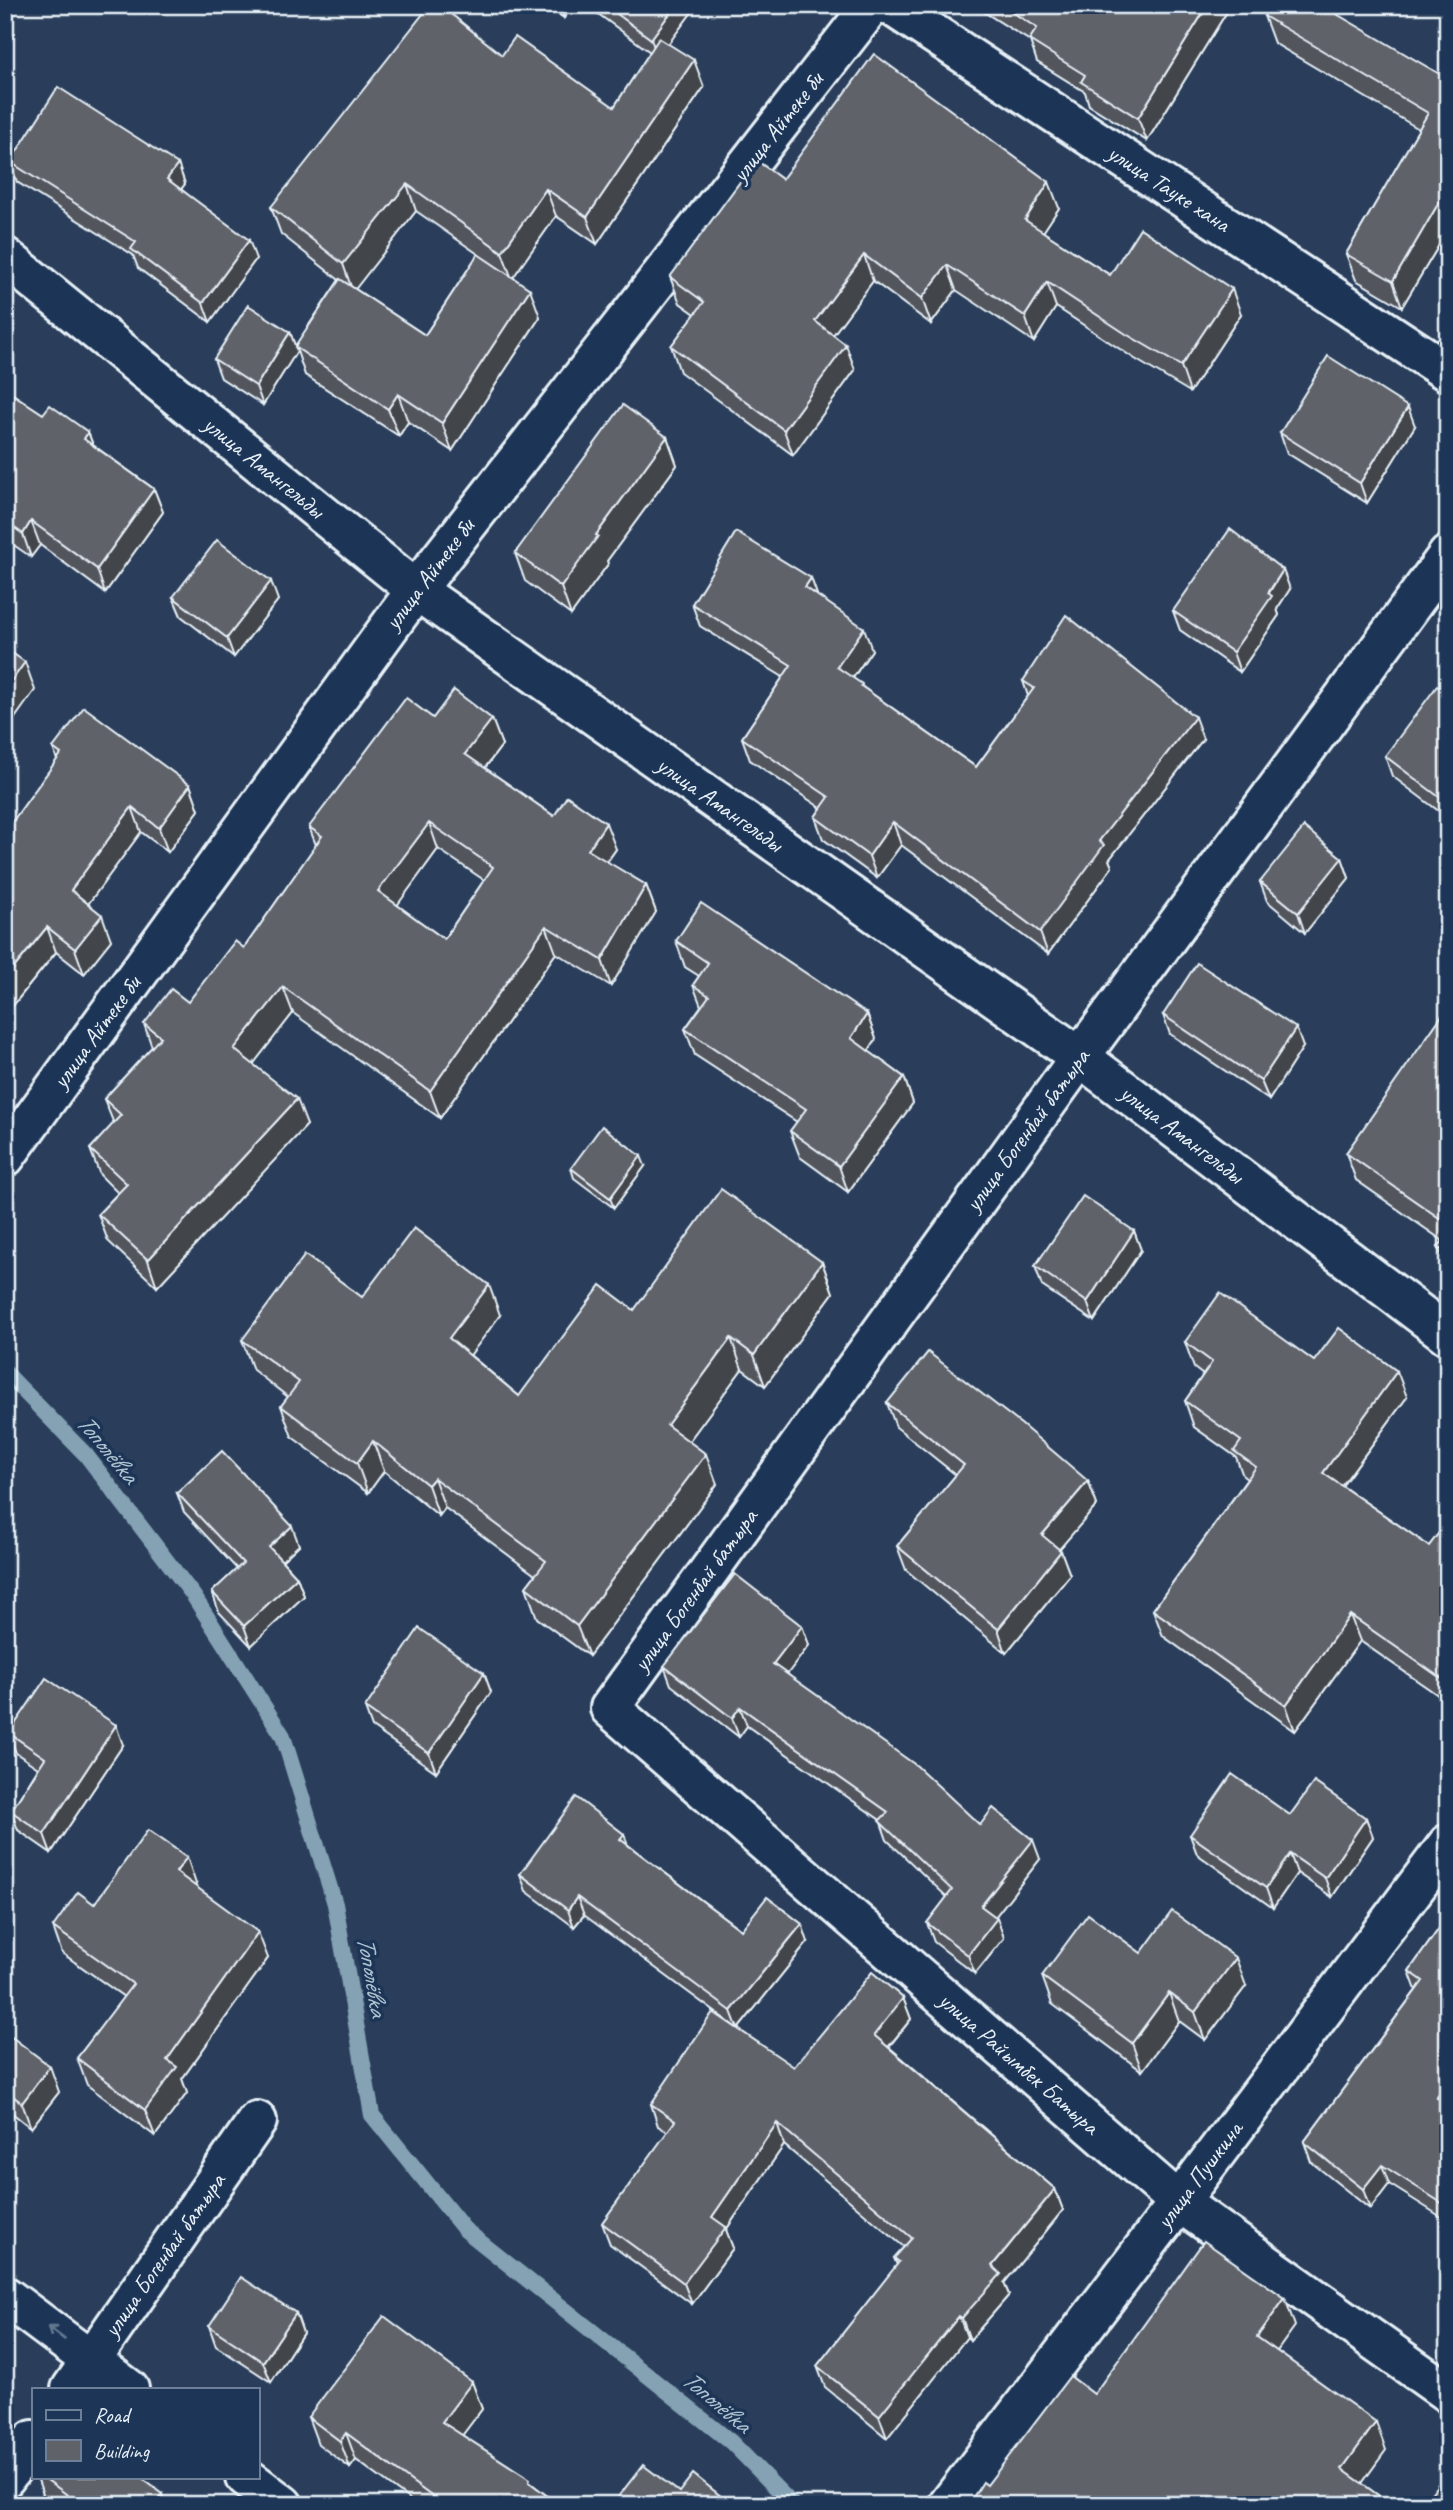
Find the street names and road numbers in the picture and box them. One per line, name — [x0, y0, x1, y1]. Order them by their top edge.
street label: улица Айтеке би — [723, 64, 831, 190]
street label: улица Тауке хана — [1101, 136, 1237, 239]
street label: улица Амангельды — [196, 408, 332, 526]
street label: улица Айтеке би — [376, 510, 482, 637]
street label: улица Амангельды — [649, 748, 791, 860]
street label: улица Айтеке би — [44, 968, 148, 1096]
street label: улица Богенбай батыра — [957, 1042, 1097, 1219]
street label: улица Амангельды — [1113, 1077, 1252, 1192]
street label: улица Богенбай батыра — [625, 1502, 765, 1679]
street label: улица Райымбек Батыра — [931, 1984, 1107, 2142]
street label: улица Пушкина — [1148, 2114, 1250, 2236]
street label: улица Богенбай батыра — [95, 2166, 233, 2345]

